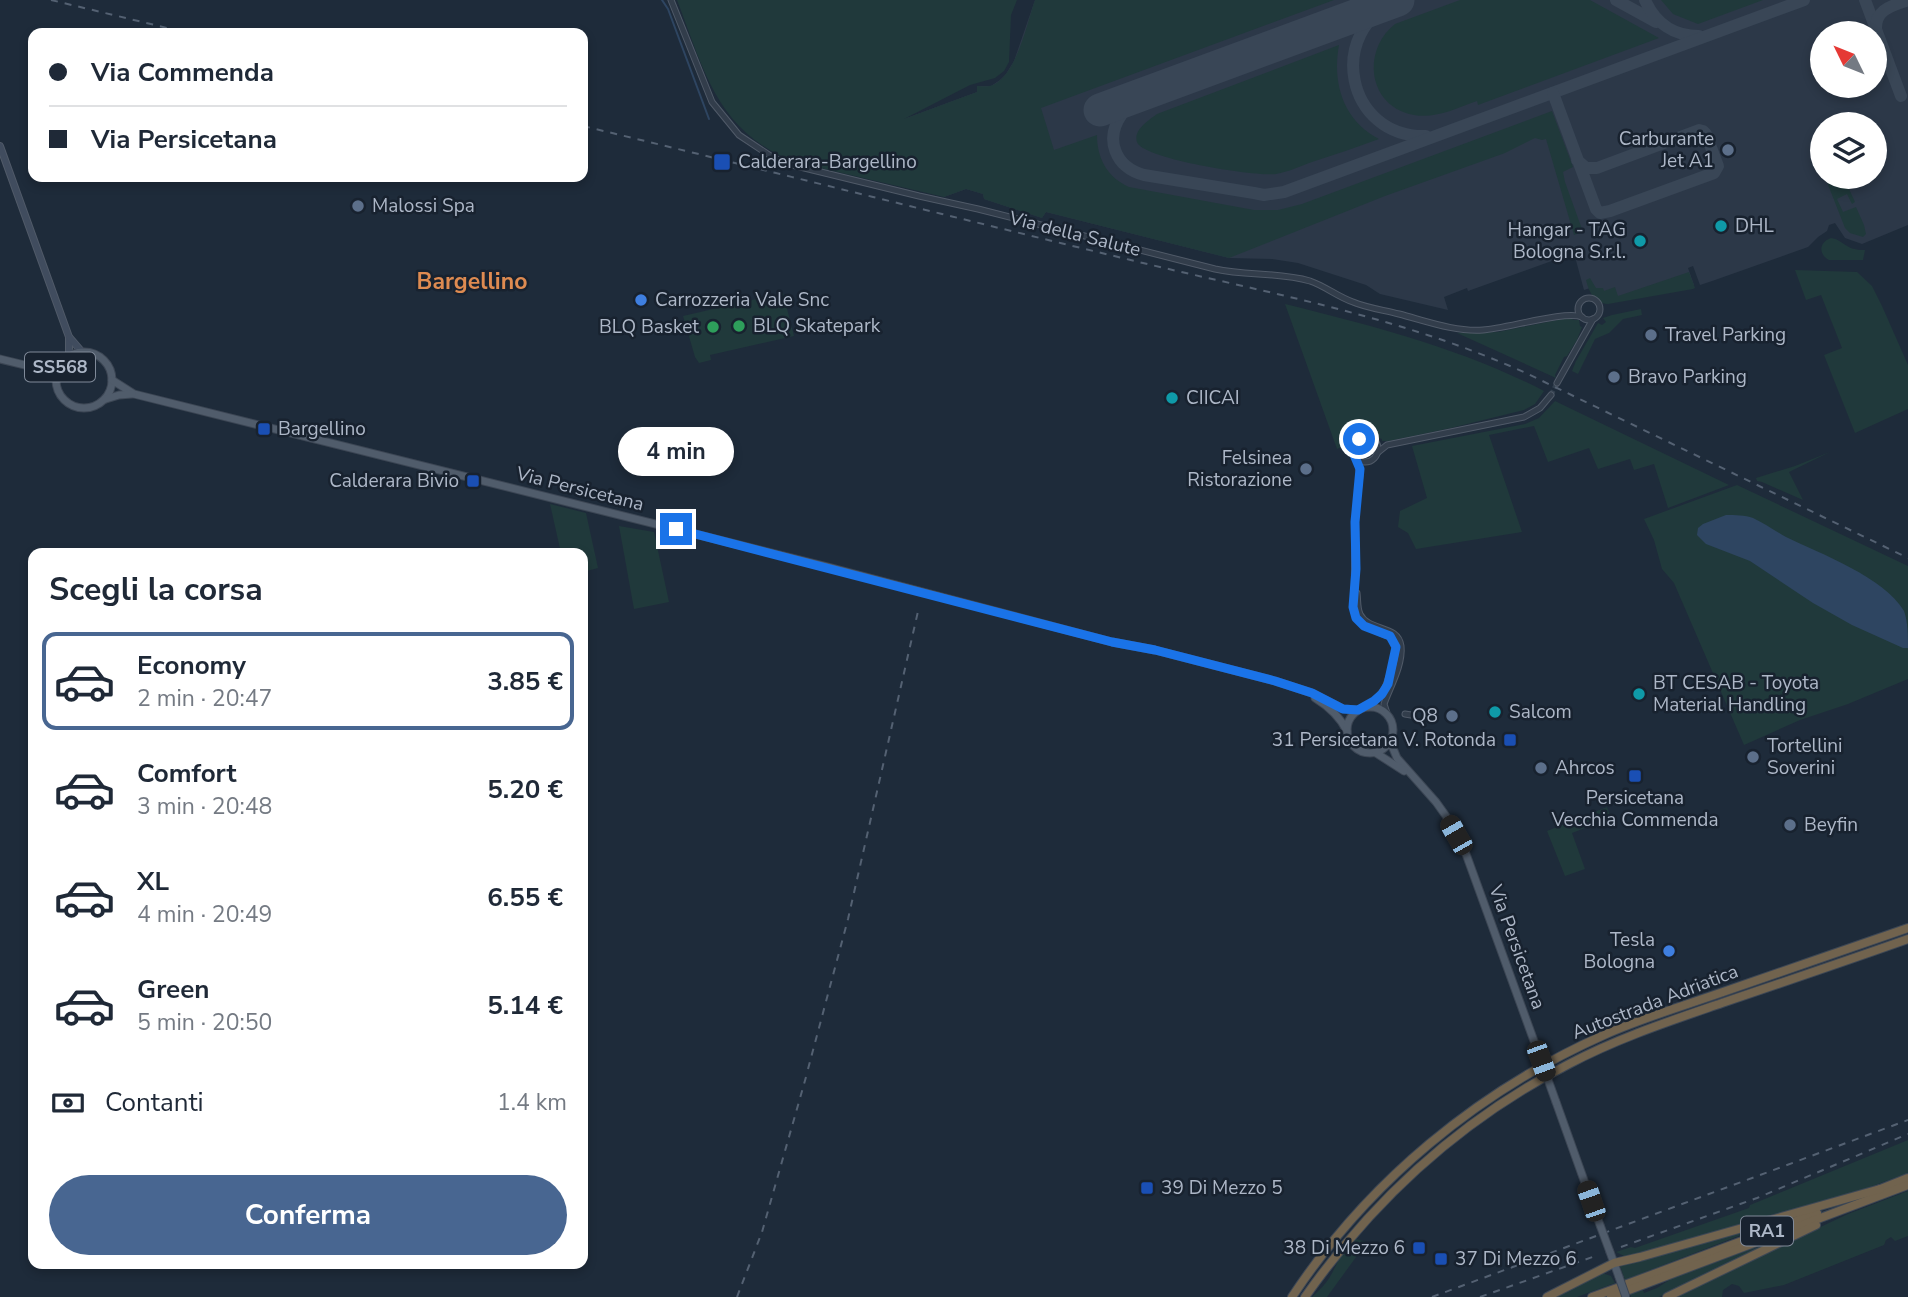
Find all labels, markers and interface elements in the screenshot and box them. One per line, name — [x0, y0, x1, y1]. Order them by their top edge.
north arrow — [1810, 21, 1886, 98]
map controls — [1810, 21, 1887, 189]
text: Via Commenda — [91, 55, 274, 90]
button: layers — [1810, 112, 1887, 189]
text: Via Persicetana — [91, 122, 277, 157]
place label: Carburante Jet A1 — [1619, 126, 1714, 174]
marker: Carburante Jet A1 — [1720, 142, 1736, 158]
place label: Calderara-Bargellino — [738, 149, 917, 175]
marker: Calderara-Bargellino — [712, 152, 732, 172]
place label: Malossi Spa — [372, 193, 475, 219]
marker: Malossi Spa — [350, 198, 366, 214]
street label: Via della Salute — [1006, 205, 1143, 263]
place label: DHL — [1735, 213, 1775, 239]
place label: Hangar - TAG Bologna S.r.l. — [1507, 217, 1626, 265]
marker: DHL — [1713, 218, 1729, 234]
marker: Hangar - TAG Bologna S.r.l. — [1632, 233, 1648, 249]
district label: Bargellino — [417, 266, 527, 297]
place label: Carrozzeria Vale Snc — [655, 287, 829, 313]
marker: Carrozzeria Vale Snc — [633, 292, 649, 308]
place label: BLQ Skatepark — [753, 313, 881, 339]
place label: BLQ Basket — [599, 314, 699, 340]
marker: BLQ Skatepark — [731, 318, 747, 334]
marker: BLQ Basket — [705, 319, 721, 335]
place label: Travel Parking — [1665, 322, 1786, 348]
marker: Travel Parking — [1643, 327, 1659, 343]
road number: SS568 — [25, 352, 95, 382]
place label: Bravo Parking — [1628, 364, 1747, 390]
marker: Bravo Parking — [1606, 369, 1622, 385]
place label: CIICAI — [1186, 385, 1240, 411]
marker: CIICAI — [1164, 390, 1180, 406]
place label: Bargellino — [278, 416, 366, 442]
marker: Bargellino — [256, 421, 272, 437]
route start — [1343, 423, 1375, 455]
callout: 4 min — [618, 428, 734, 476]
text: 4 min — [646, 436, 706, 467]
place label: Felsinea Ristorazione — [1187, 445, 1292, 493]
street label: Via Persicetana — [512, 460, 647, 517]
marker: Felsinea Ristorazione — [1298, 461, 1314, 477]
place label: Calderara Bivio — [329, 468, 459, 494]
marker: Calderara Bivio — [465, 473, 481, 489]
route end — [660, 513, 692, 545]
text: Scegli la corsa — [49, 568, 263, 611]
text: Economy — [137, 648, 246, 683]
icon: car — [53, 650, 116, 713]
text: 3.85 € — [487, 664, 563, 699]
place label: BT CESAB - Toyota Material Handling — [1653, 670, 1819, 718]
text: 2 min · 20:47 — [137, 683, 272, 714]
marker: BT CESAB - Toyota Material Handling — [1631, 686, 1647, 702]
place label: Salcom — [1509, 699, 1572, 725]
place label: Q8 — [1412, 703, 1438, 729]
marker: Salcom — [1487, 704, 1503, 720]
marker: Q8 — [1444, 708, 1460, 724]
place label: 31 Persicetana V. Rotonda — [1272, 727, 1496, 753]
marker: 31 Persicetana V. Rotonda — [1502, 732, 1518, 748]
place label: Tortellini Soverini — [1767, 733, 1842, 781]
marker: Tortellini Soverini — [1745, 749, 1761, 765]
place label: Ahrcos — [1555, 755, 1615, 781]
text: Comfort — [137, 756, 237, 791]
icon: car — [53, 758, 116, 821]
marker: Ahrcos — [1533, 760, 1549, 776]
marker: Persicetana Vecchia Commenda — [1627, 768, 1643, 784]
text: 5.20 € — [487, 772, 563, 807]
place label: Persicetana Vecchia Commenda — [1551, 785, 1718, 833]
text: 3 min · 20:48 — [137, 791, 272, 822]
car — [1437, 812, 1476, 858]
place label: Beyfin — [1804, 812, 1858, 838]
marker: Beyfin — [1782, 817, 1798, 833]
text: XL — [137, 864, 169, 899]
icon: car — [53, 866, 116, 929]
text: 6.55 € — [487, 880, 563, 915]
street label: Via Persicetana — [1482, 880, 1552, 1013]
text: 4 min · 20:49 — [137, 899, 272, 930]
place label: Tesla Bologna — [1584, 927, 1655, 975]
marker: Tesla Bologna — [1661, 943, 1677, 959]
street label: Autostrada Adriatica — [1568, 958, 1742, 1046]
text: Green — [137, 972, 210, 1007]
icon: car — [53, 974, 116, 1037]
text: 5.14 € — [487, 988, 563, 1023]
text: 5 min · 20:50 — [137, 1007, 272, 1038]
car — [1524, 1038, 1559, 1084]
icon: cash — [49, 1084, 87, 1122]
text: Contanti — [105, 1085, 204, 1120]
text: 1.4 km — [497, 1087, 567, 1118]
button: Conferma — [49, 1175, 567, 1255]
place label: 39 Di Mezzo 5 — [1161, 1175, 1283, 1201]
car — [1575, 1178, 1608, 1224]
marker: 39 Di Mezzo 5 — [1139, 1180, 1155, 1196]
road number: RA1 — [1741, 1216, 1793, 1246]
place label: 38 Di Mezzo 6 — [1283, 1235, 1405, 1261]
marker: 38 Di Mezzo 6 — [1411, 1240, 1427, 1256]
place label: 37 Di Mezzo 6 — [1455, 1246, 1577, 1272]
marker: 37 Di Mezzo 6 — [1433, 1251, 1449, 1267]

